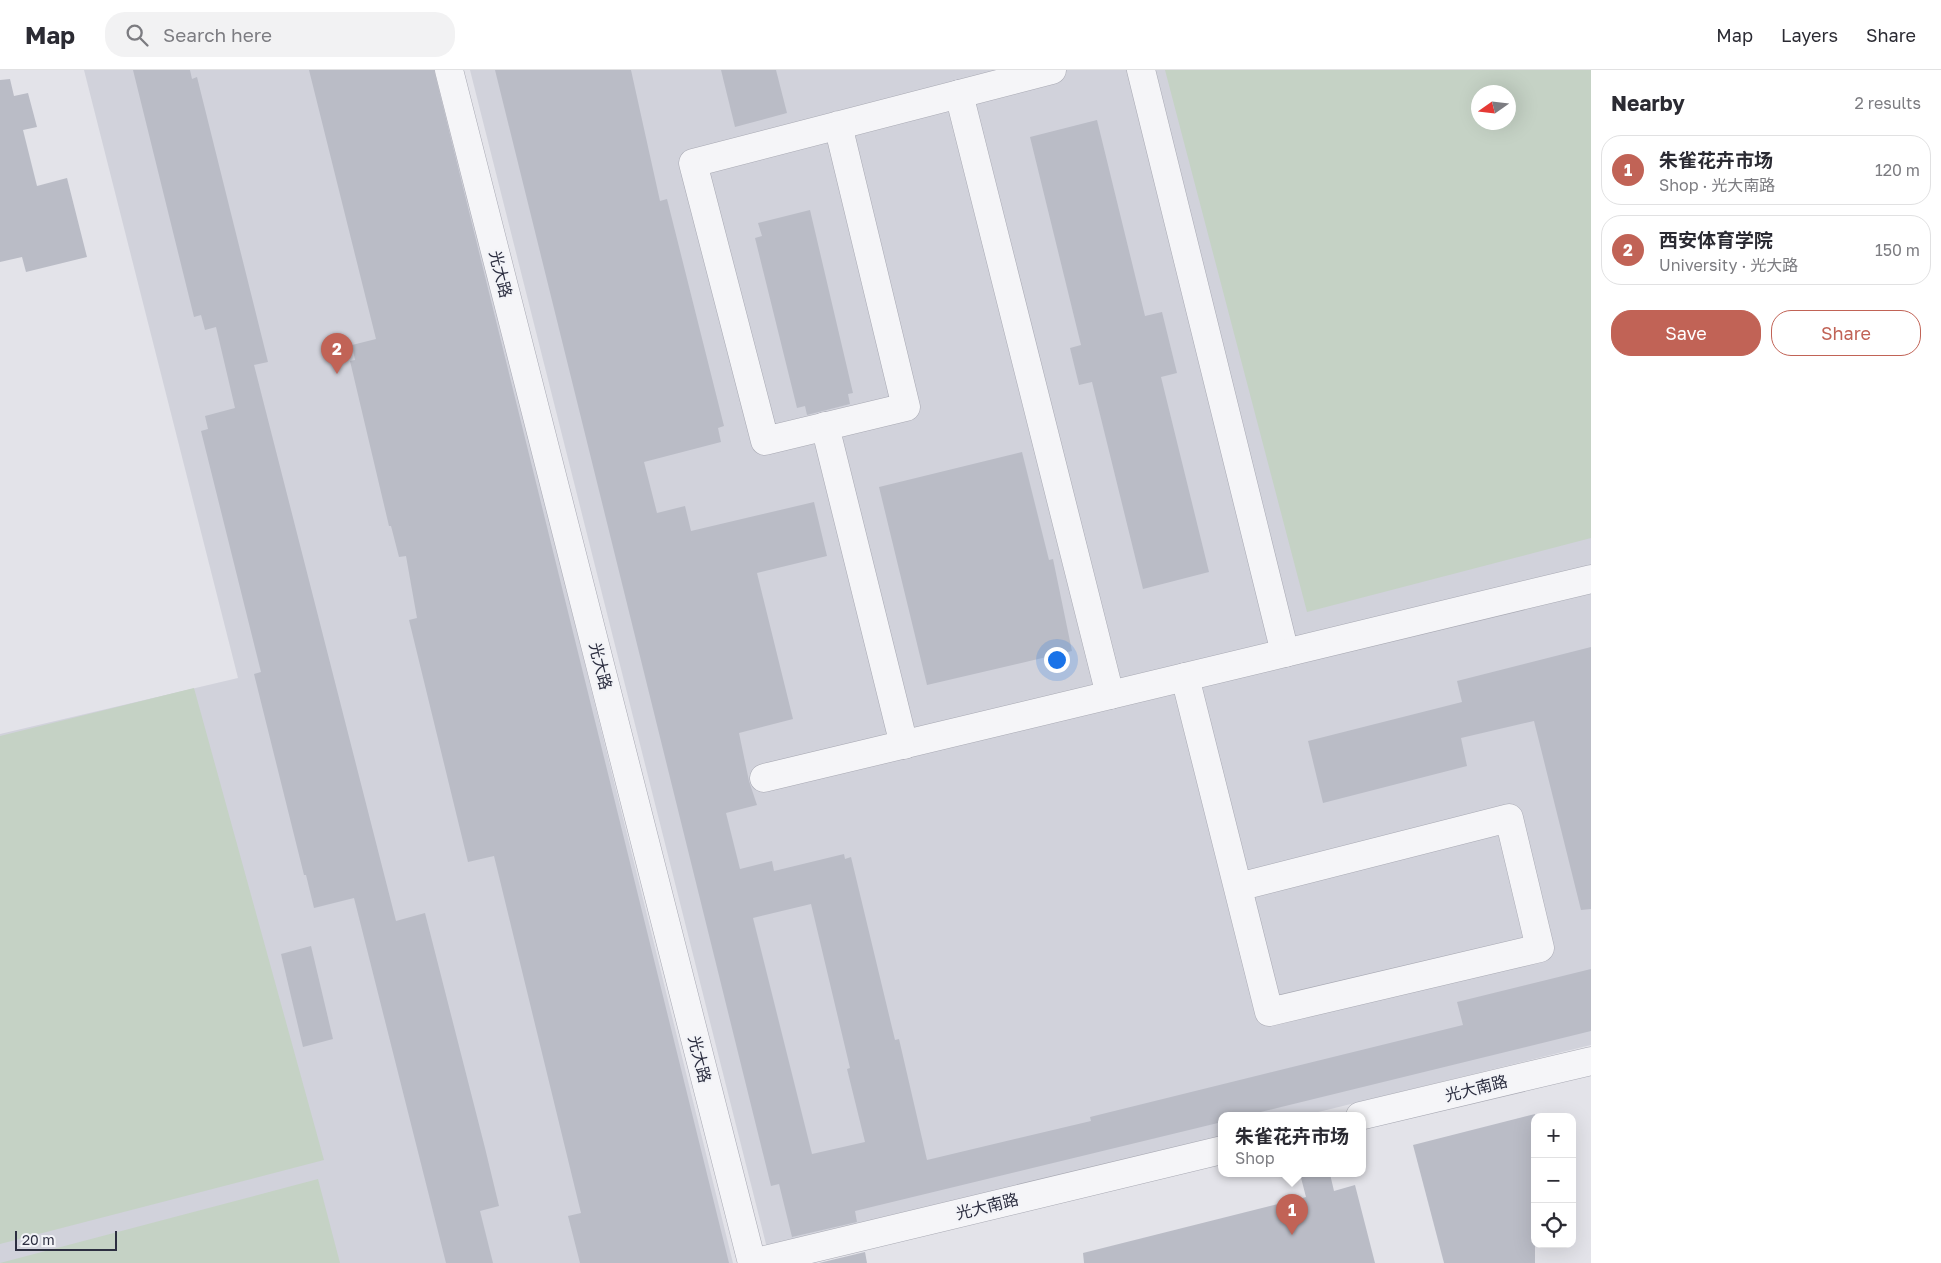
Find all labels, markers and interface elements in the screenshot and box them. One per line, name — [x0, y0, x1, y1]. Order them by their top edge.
search box — [105, 12, 455, 57]
text: Map — [25, 20, 75, 49]
icon: search — [123, 21, 151, 49]
text: Search here — [163, 23, 272, 46]
text: Map — [1716, 24, 1753, 46]
text: Layers — [1781, 24, 1838, 46]
text: Share — [1866, 24, 1916, 46]
north arrow — [1471, 85, 1516, 130]
text: Nearby — [1611, 90, 1685, 116]
text: 2 results — [1855, 93, 1921, 113]
text: 朱雀花卉市场 — [1659, 148, 1773, 171]
text: 1 — [1624, 160, 1632, 180]
text: 120 m — [1875, 160, 1920, 180]
text: Shop · 光大南路 — [1659, 175, 1775, 195]
text: 西安体育学院 — [1659, 228, 1773, 251]
text: 2 — [1623, 240, 1633, 260]
text: 150 m — [1875, 240, 1920, 260]
street label: 光大路 — [485, 248, 517, 300]
text: University · 光大路 — [1659, 255, 1798, 275]
button: Save — [1611, 310, 1761, 356]
button: Share — [1771, 310, 1921, 356]
pin: 2 — [321, 333, 353, 374]
street label: 光大路 — [585, 640, 617, 692]
your location — [1044, 647, 1070, 673]
street label: 光大路 — [684, 1033, 716, 1085]
street label: 光大南路 — [1443, 1071, 1509, 1105]
popup — [1218, 1112, 1366, 1177]
map controls — [1531, 1113, 1576, 1248]
button: + — [1531, 1113, 1576, 1158]
text: 朱雀花卉市场 — [1235, 1124, 1349, 1147]
text: Shop — [1235, 1148, 1275, 1168]
button: − — [1531, 1158, 1576, 1203]
street label: 光大南路 — [954, 1189, 1020, 1223]
pin: 1 — [1276, 1194, 1308, 1235]
button: locate — [1531, 1203, 1576, 1248]
scale bar — [15, 1228, 118, 1251]
text: 20 m — [22, 1231, 55, 1248]

